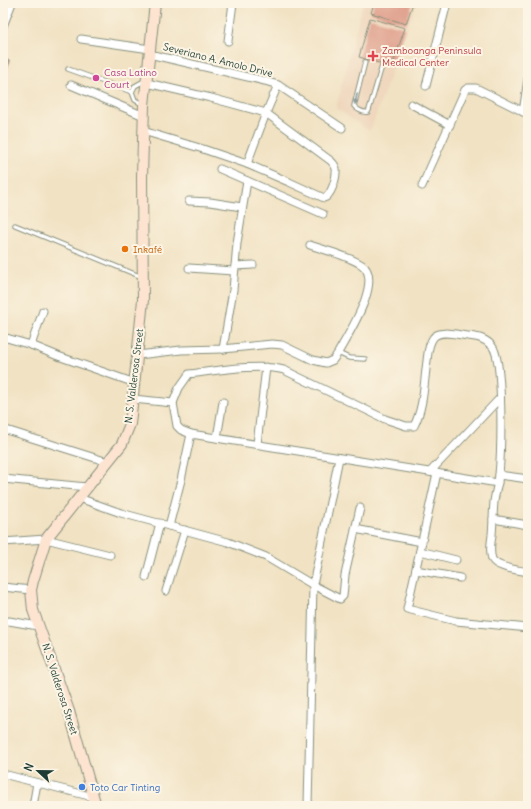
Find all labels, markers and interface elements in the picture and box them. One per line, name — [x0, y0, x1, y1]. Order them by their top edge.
street label: Severiano A. Amolo Drive — [162, 40, 274, 80]
place label: Zamboanga Peninsula Medical Center — [382, 44, 482, 69]
marker: Zamboanga Peninsula Medical Center — [367, 50, 379, 62]
place label: Casa Latino Court — [104, 66, 157, 91]
marker: Casa Latino Court — [91, 73, 101, 83]
one-way arrow — [352, 93, 358, 105]
place label: Inkafé — [133, 243, 162, 256]
marker: Inkafé — [120, 244, 130, 254]
street label: N. S. Valderosa Street — [122, 327, 146, 424]
street label: N. S. Valderosa Street — [39, 642, 81, 737]
north arrow — [18, 751, 58, 791]
text: N — [21, 761, 37, 773]
place label: Toto Car Tinting — [90, 781, 160, 794]
marker: Toto Car Tinting — [77, 782, 87, 792]

